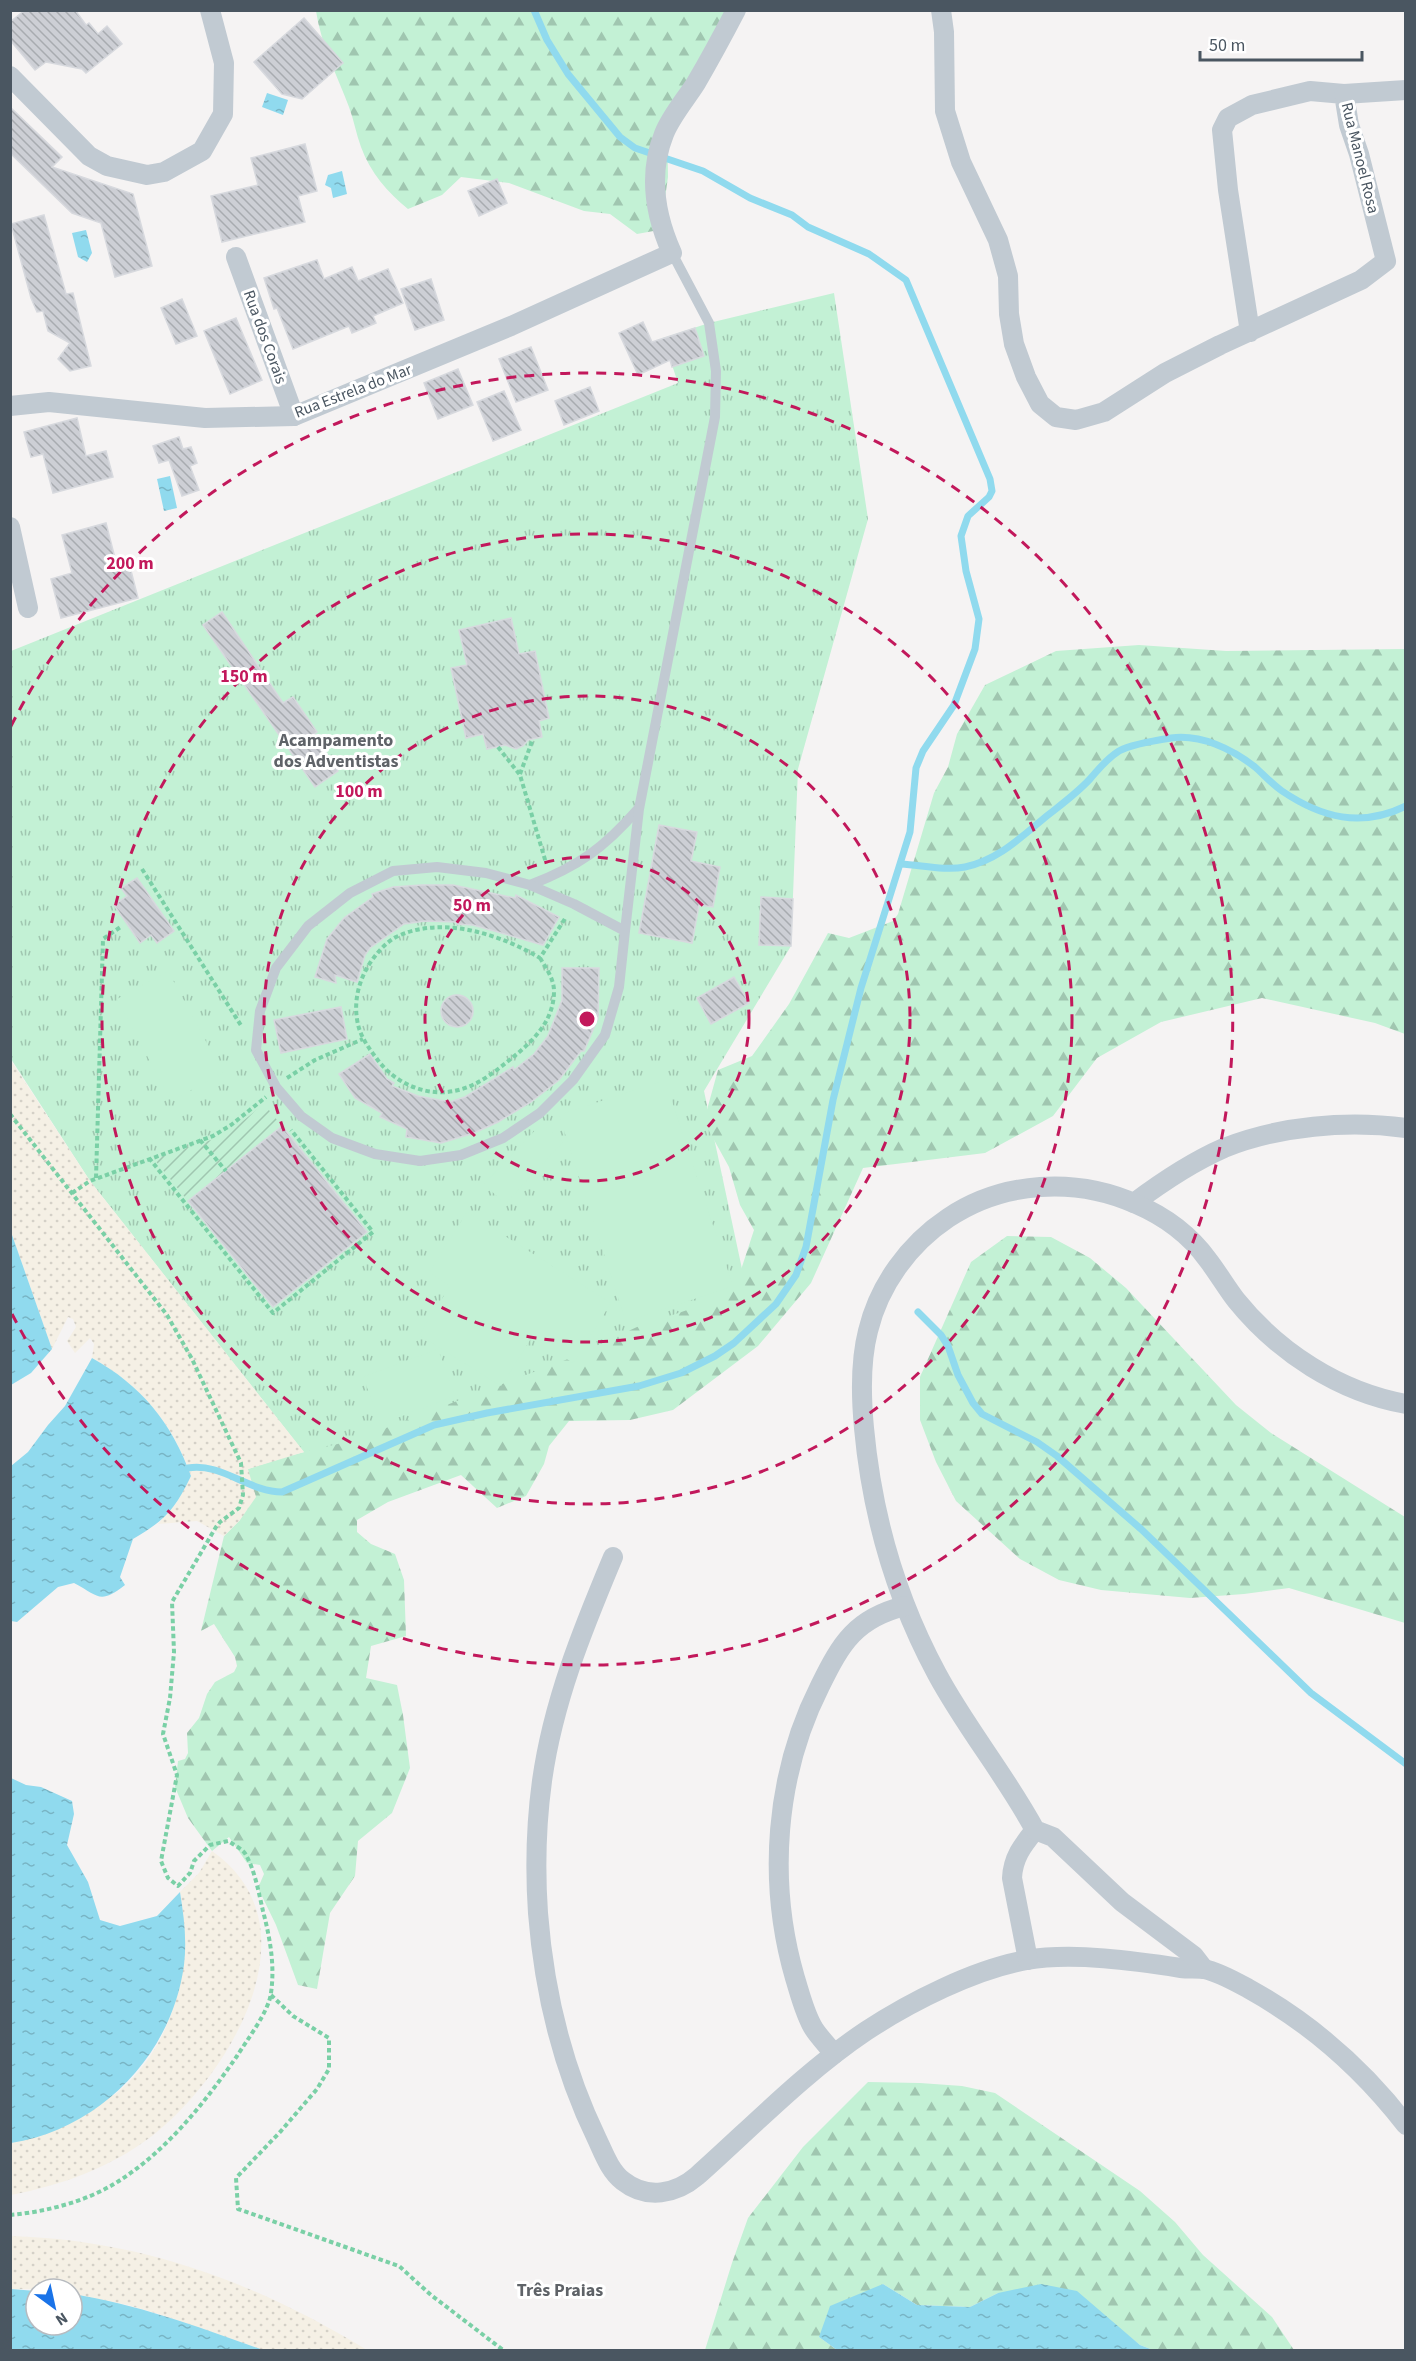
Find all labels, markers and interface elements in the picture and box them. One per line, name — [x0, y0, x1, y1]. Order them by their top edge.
scale bar — [1200, 24, 1362, 62]
text: 50 m — [1209, 33, 1245, 58]
street label: Rua Manoel Rosa — [1336, 100, 1384, 216]
street label: Rua dos Corais — [238, 287, 292, 387]
street label: Rua Estrela do Mar — [291, 358, 415, 423]
text: 200 m — [106, 551, 154, 576]
text: 150 m — [220, 664, 268, 689]
district label: Acampamento dos Adventistas — [274, 728, 398, 774]
text: 100 m — [335, 779, 383, 804]
text: 50 m — [453, 893, 491, 918]
centre of rings — [577, 1009, 597, 1029]
north arrow — [24, 2277, 84, 2337]
district label: Três Praias — [517, 2278, 603, 2303]
text: N — [51, 2307, 72, 2331]

